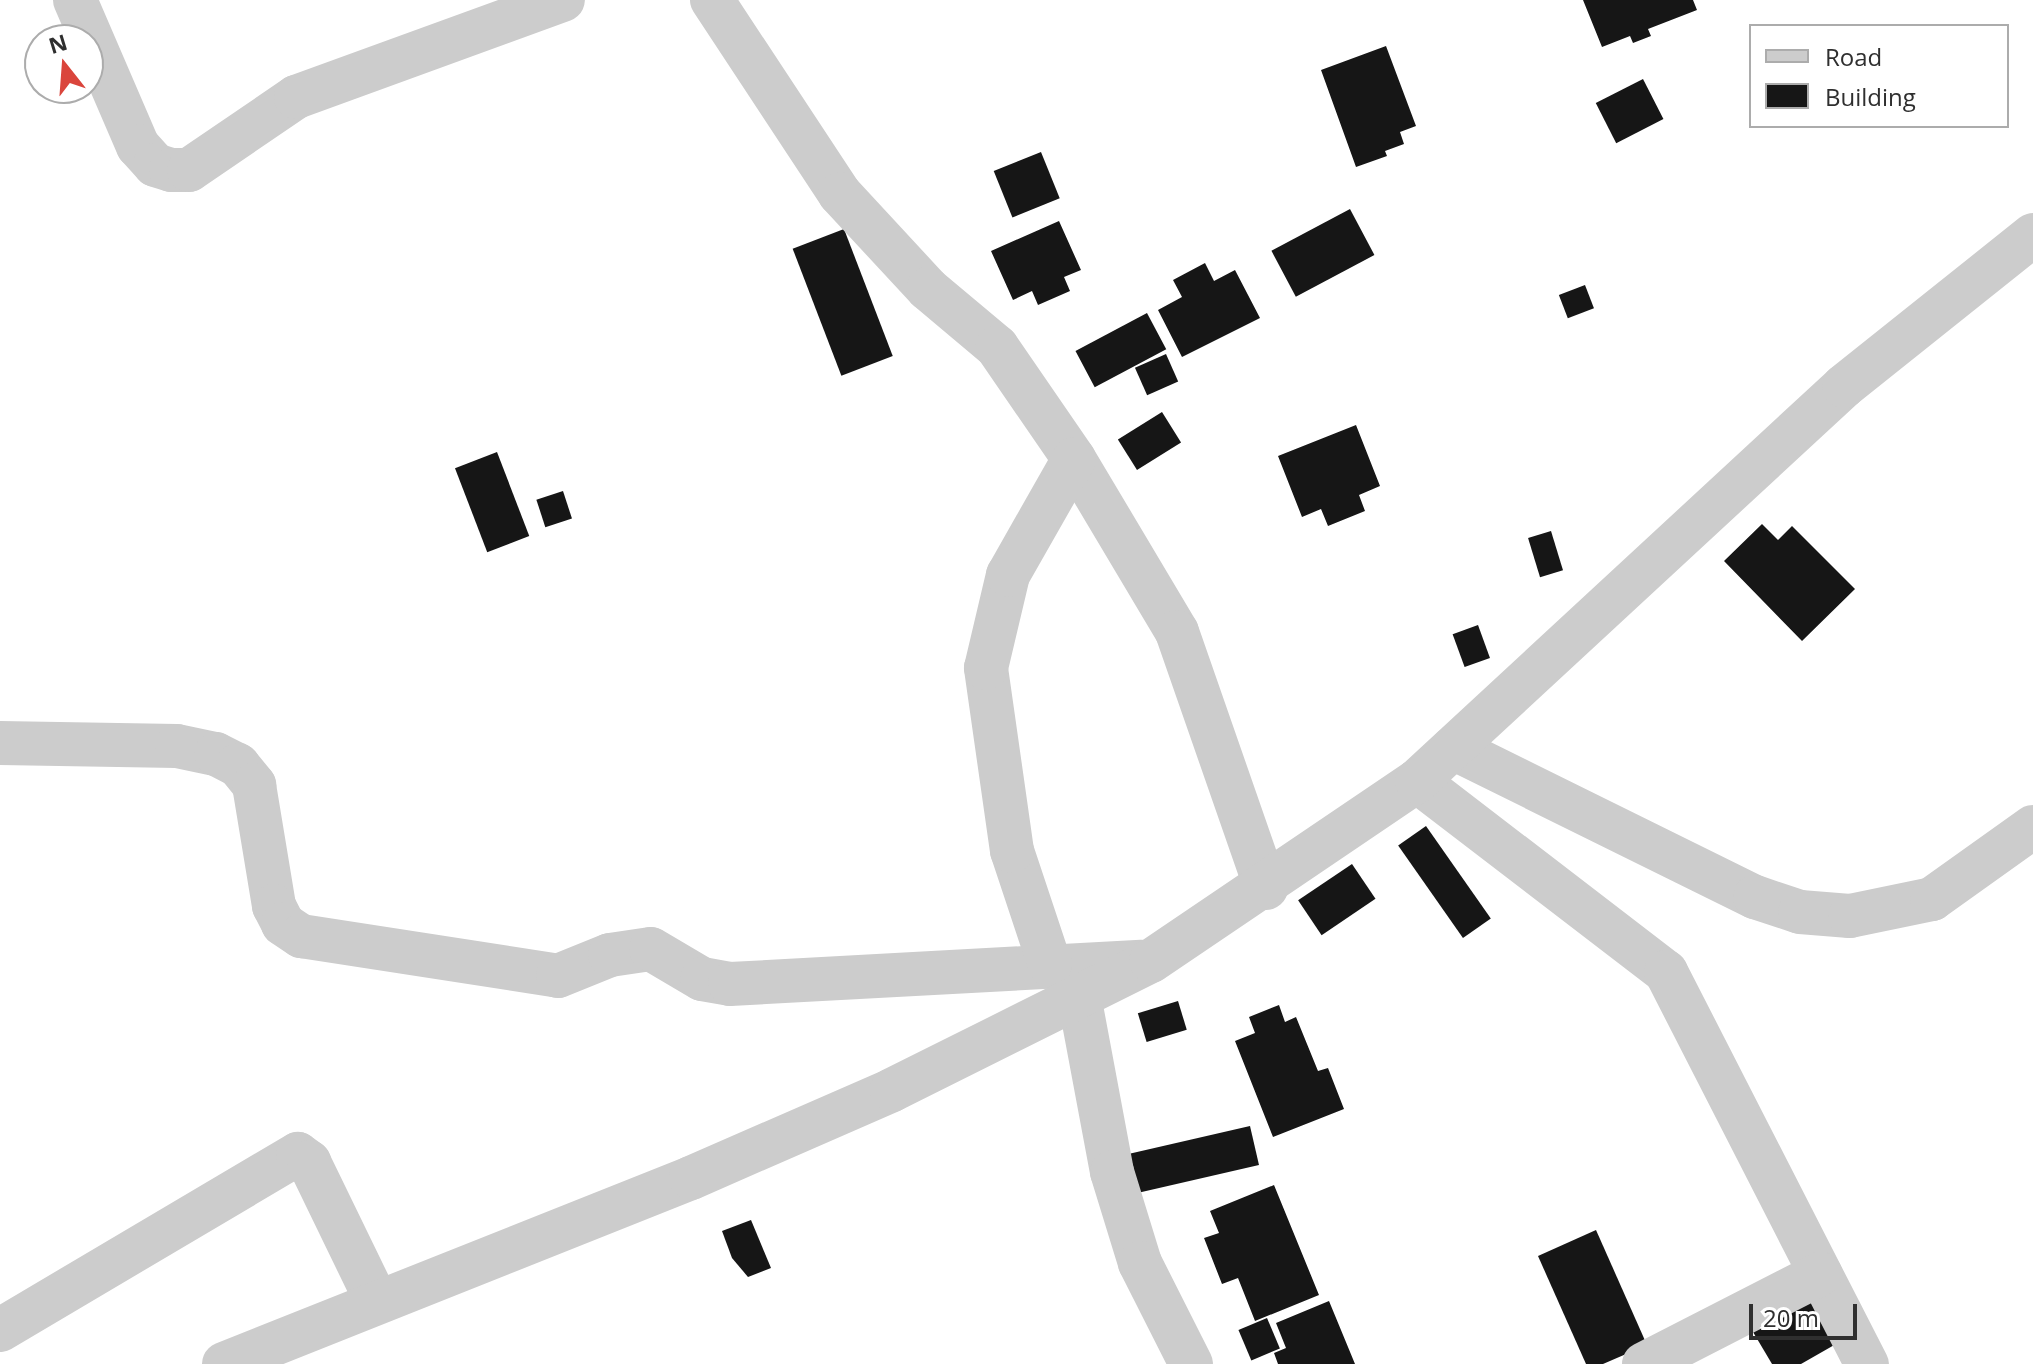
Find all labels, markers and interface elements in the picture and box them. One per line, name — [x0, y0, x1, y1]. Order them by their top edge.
north arrow — [24, 24, 104, 104]
legend — [1749, 24, 2009, 128]
text: N — [45, 26, 71, 60]
text: Road — [1825, 40, 1882, 73]
text: Building — [1825, 80, 1916, 113]
scale bar — [1753, 1288, 1861, 1338]
text: 20 m — [1763, 1301, 1819, 1334]

